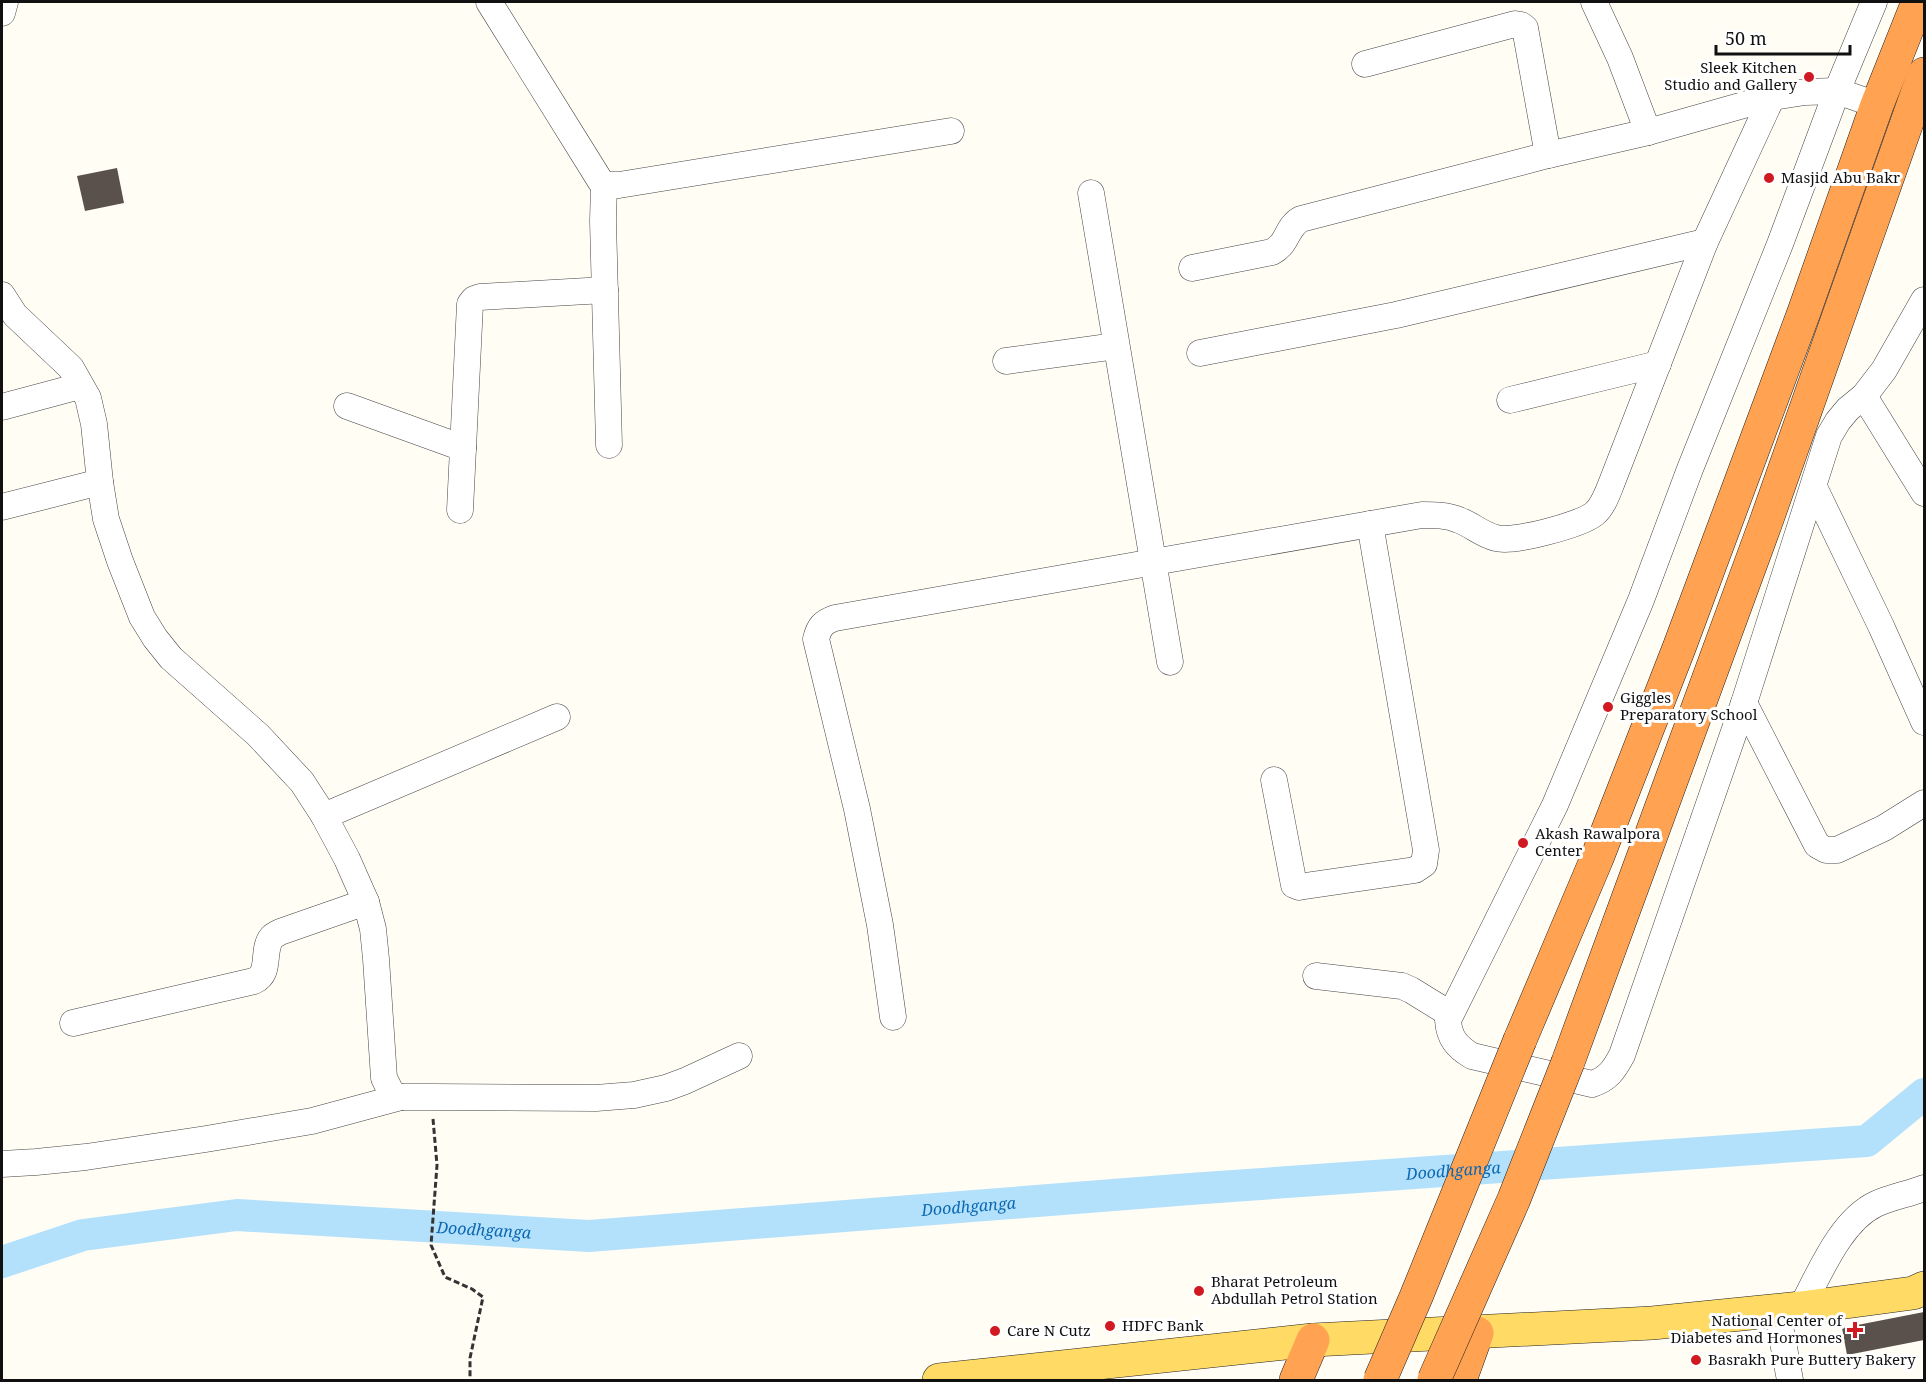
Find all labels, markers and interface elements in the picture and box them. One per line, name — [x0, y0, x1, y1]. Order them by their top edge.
scale bar — [1716, 18, 1850, 56]
text: 50 m — [1725, 26, 1767, 50]
place label: Sleek Kitchen Studio and Gallery — [1664, 57, 1798, 94]
marker: Sleek Kitchen Studio and Gallery — [1802, 70, 1816, 84]
place label: Masjid Abu Bakr — [1781, 167, 1900, 187]
marker: Masjid Abu Bakr — [1762, 171, 1776, 185]
place label: Giggles Preparatory School — [1620, 687, 1758, 724]
marker: Giggles Preparatory School — [1601, 700, 1615, 714]
place label: Akash Rawalpora Center — [1535, 823, 1660, 860]
marker: Akash Rawalpora Center — [1516, 836, 1530, 850]
water label: Doodhganga — [1404, 1156, 1502, 1185]
water label: Doodhganga — [919, 1192, 1017, 1221]
water label: Doodhganga — [435, 1216, 533, 1244]
place label: Bharat Petroleum Abdullah Petrol Station — [1211, 1271, 1378, 1308]
marker: Bharat Petroleum Abdullah Petrol Station — [1192, 1284, 1206, 1298]
place label: National Center of Diabetes and Hormones — [1671, 1310, 1843, 1347]
place label: HDFC Bank — [1122, 1315, 1204, 1335]
marker: HDFC Bank — [1103, 1319, 1117, 1333]
place label: Care N Cutz — [1007, 1320, 1091, 1340]
marker: National Center of Diabetes and Hormones — [1846, 1321, 1864, 1339]
marker: Care N Cutz — [988, 1324, 1002, 1338]
place label: Basrakh Pure Buttery Bakery — [1708, 1349, 1916, 1369]
marker: Basrakh Pure Buttery Bakery — [1689, 1353, 1703, 1367]

